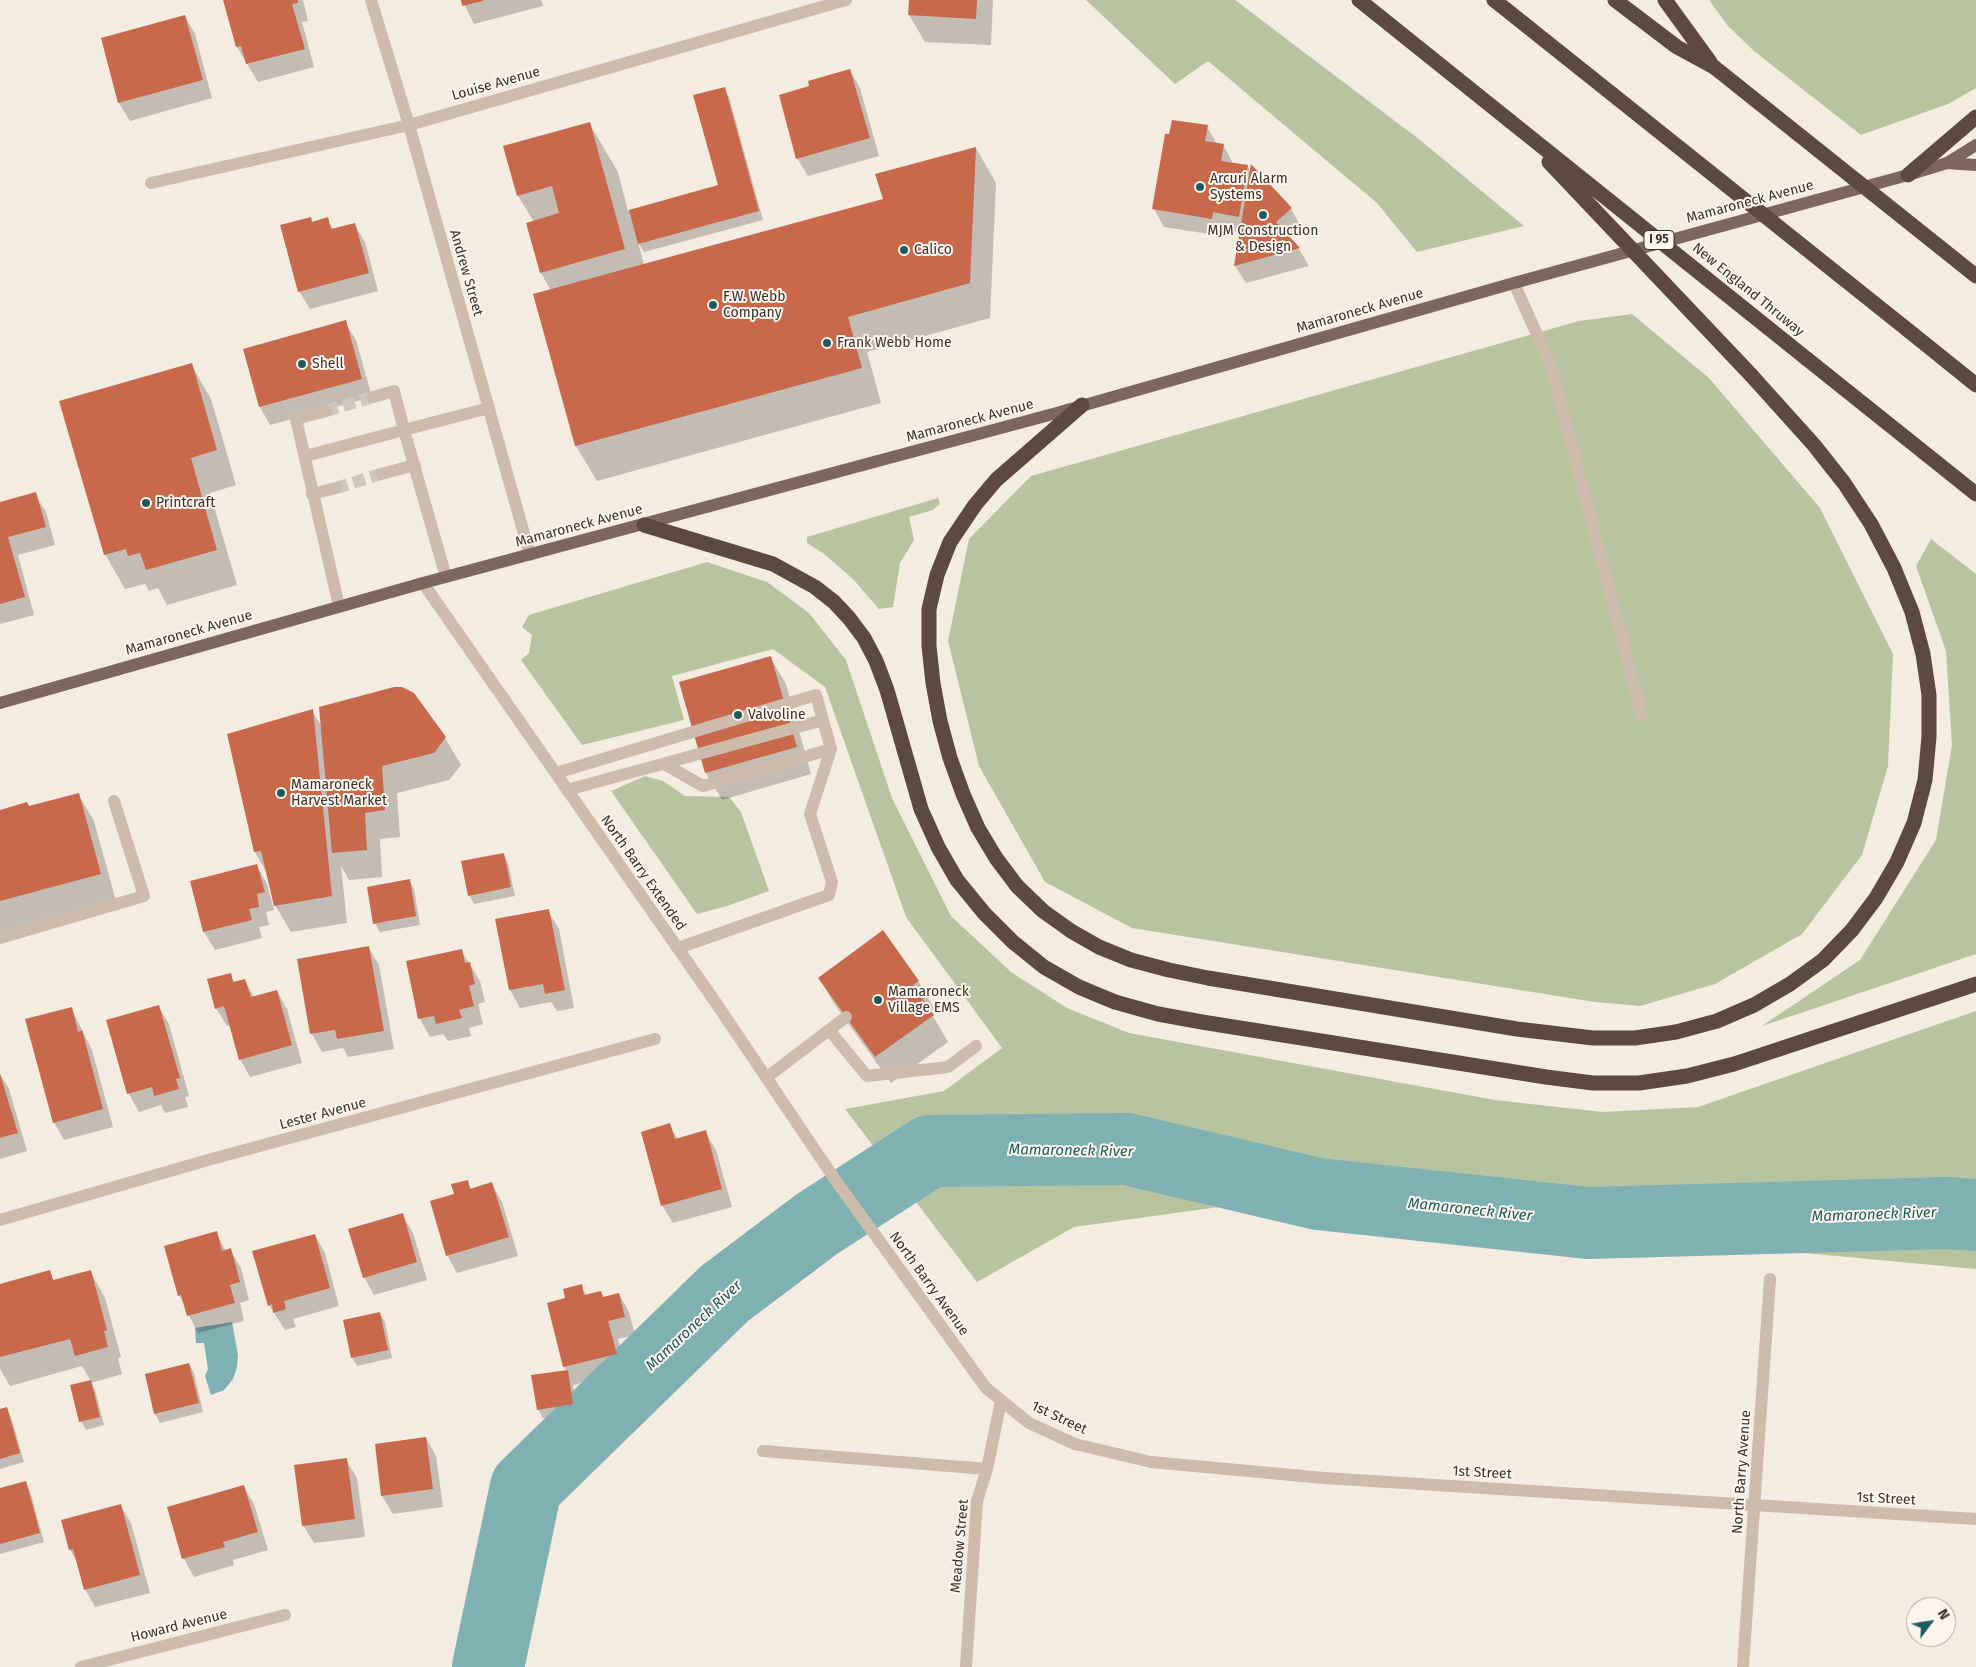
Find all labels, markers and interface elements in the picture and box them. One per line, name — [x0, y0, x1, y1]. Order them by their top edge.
street label: Louise Avenue — [450, 63, 542, 105]
place label: Arcuri Alarm Systems — [1210, 171, 1288, 203]
street label: Mamaroneck Avenue — [1684, 177, 1816, 227]
marker: Arcuri Alarm Systems — [1194, 181, 1206, 193]
marker: MJM Construction & Design — [1257, 209, 1269, 221]
place label: MJM Construction & Design — [1208, 223, 1318, 256]
street label: Andrew Street — [446, 228, 486, 318]
road number: I 95 — [1644, 230, 1674, 250]
street label: New England Thruway — [1689, 240, 1807, 340]
place label: Calico — [914, 242, 952, 258]
marker: Calico — [898, 244, 910, 256]
street label: Mamaroneck Avenue — [1295, 285, 1425, 337]
place label: F.W. Webb Company — [723, 289, 786, 322]
marker: F.W. Webb Company — [707, 299, 719, 311]
place label: Frank Webb Home — [837, 335, 952, 351]
marker: Frank Webb Home — [821, 337, 833, 349]
place label: Shell — [312, 356, 344, 372]
marker: Shell — [296, 358, 308, 370]
street label: Mamaroneck Avenue — [904, 396, 1036, 446]
place label: Printcraft — [156, 495, 215, 511]
marker: Printcraft — [140, 497, 152, 509]
street label: Mamaroneck Avenue — [513, 501, 645, 551]
street label: Mamaroneck Avenue — [124, 607, 254, 659]
place label: Valvoline — [748, 707, 806, 723]
marker: Valvoline — [732, 709, 744, 721]
place label: Mamaroneck Harvest Market — [291, 777, 387, 810]
marker: Mamaroneck Harvest Market — [275, 787, 287, 799]
street label: North Barry Extended — [597, 812, 689, 934]
place label: Mamaroneck Village EMS — [888, 984, 969, 1016]
marker: Mamaroneck Village EMS — [872, 994, 884, 1006]
street label: Lester Avenue — [278, 1094, 368, 1134]
water label: Mamaroneck River — [1009, 1141, 1133, 1161]
water label: Mamaroneck River — [1407, 1195, 1533, 1225]
water label: Mamaroneck River — [1811, 1204, 1937, 1226]
street label: North Barry Avenue — [886, 1229, 972, 1339]
water label: Mamaroneck River — [642, 1277, 746, 1375]
street label: 1st Street — [1029, 1398, 1089, 1438]
street label: North Barry Avenue — [1729, 1410, 1755, 1534]
street label: 1st Street — [1452, 1463, 1512, 1483]
street label: 1st Street — [1856, 1489, 1916, 1509]
street label: Meadow Street — [948, 1498, 972, 1594]
north arrow — [1906, 1597, 1956, 1647]
street label: Howard Avenue — [129, 1606, 229, 1646]
text: N — [1934, 1606, 1953, 1623]

